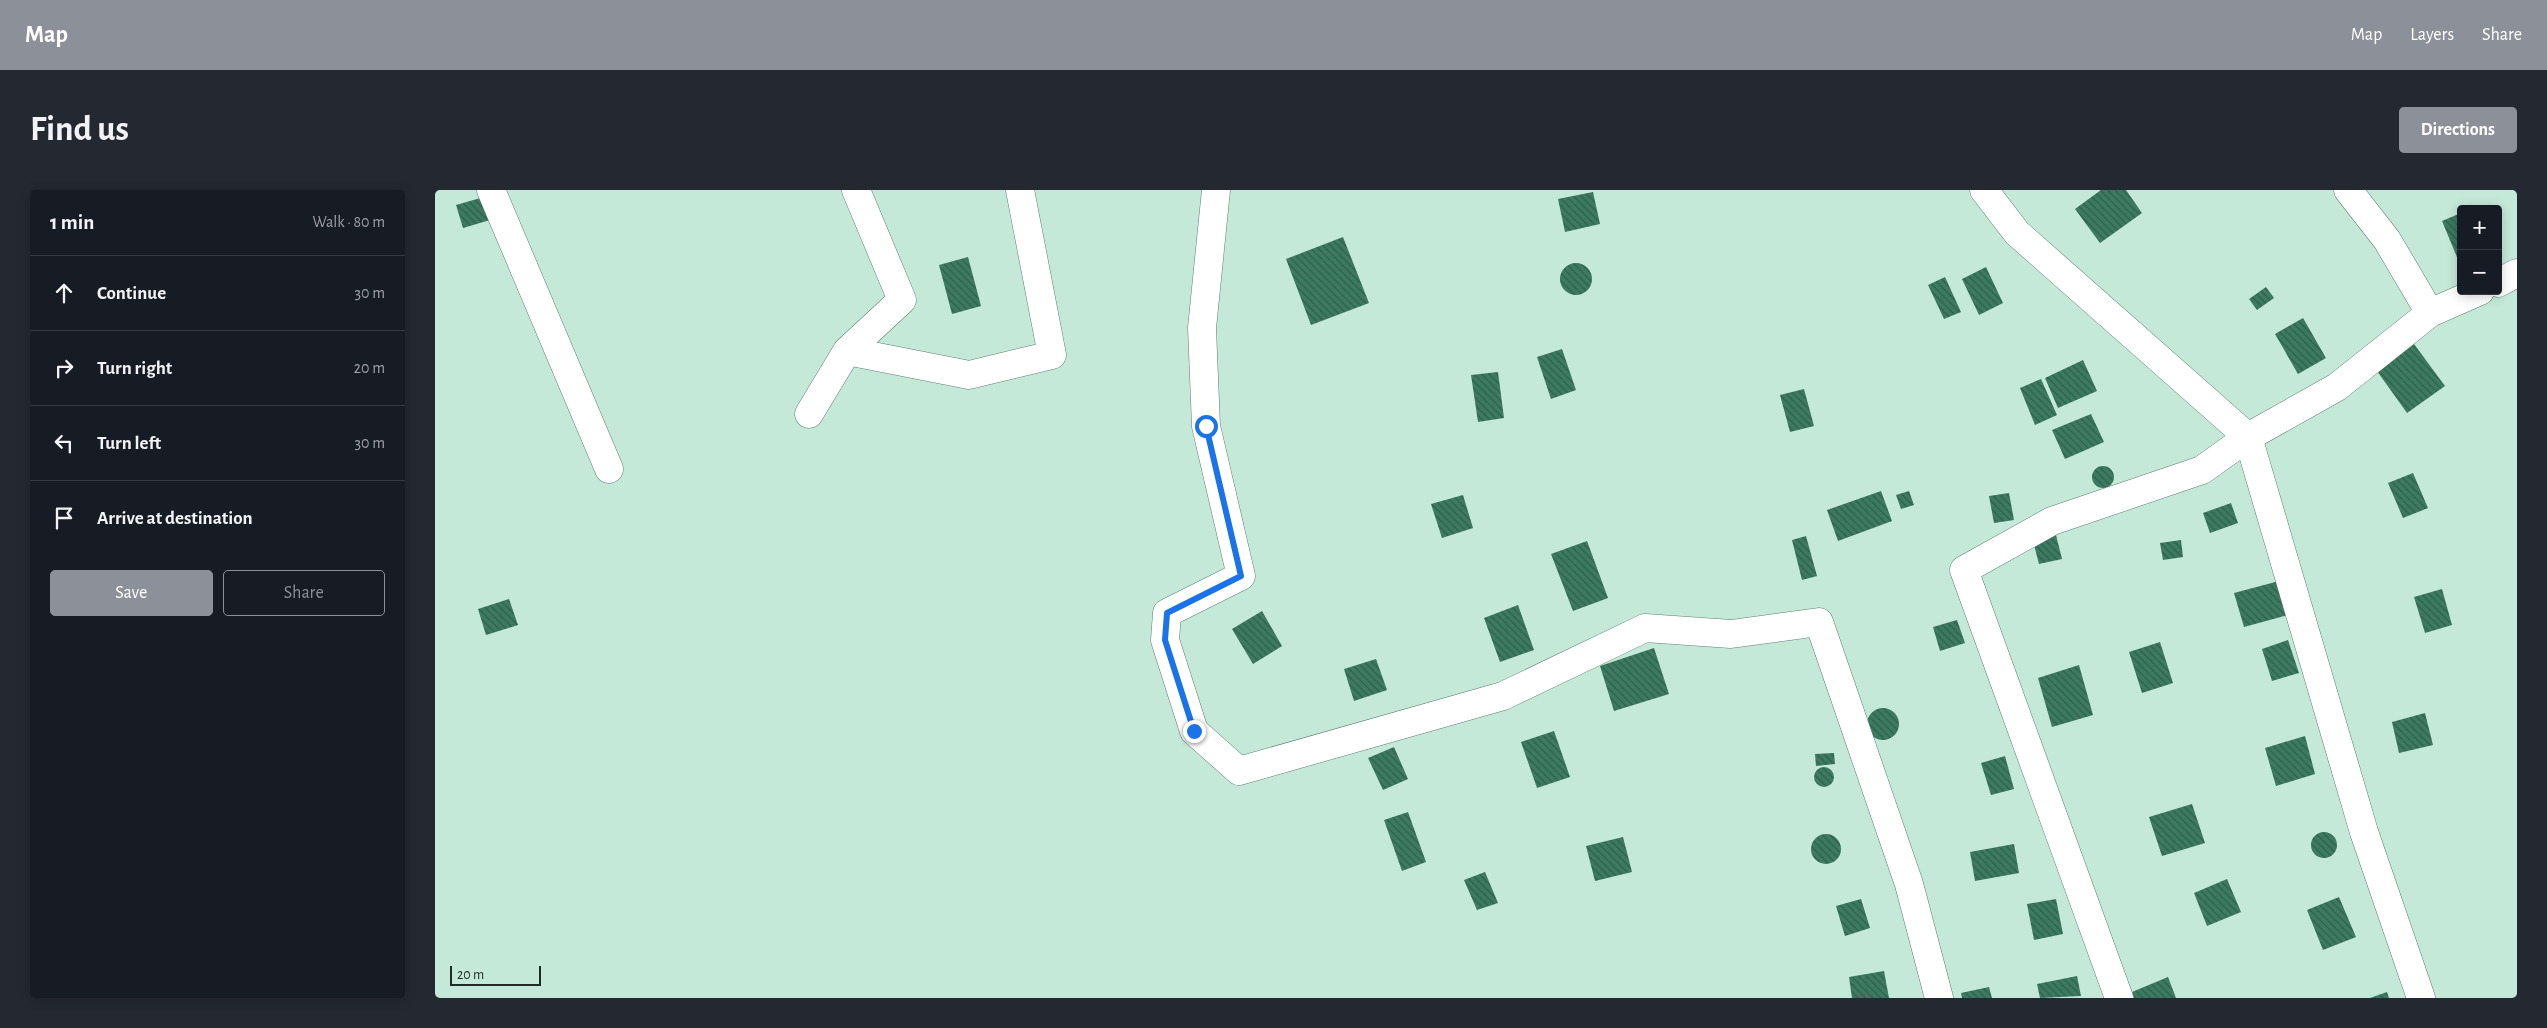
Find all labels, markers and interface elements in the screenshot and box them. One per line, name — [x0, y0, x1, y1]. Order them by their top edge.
text: Map — [25, 23, 68, 47]
text: Map — [2351, 26, 2382, 44]
text: Layers — [2410, 26, 2454, 44]
text: Share — [2482, 26, 2522, 44]
button: Directions — [2399, 107, 2517, 153]
text: Find us — [30, 112, 129, 147]
map controls — [2457, 205, 2502, 295]
button: + — [2457, 205, 2502, 250]
text: 1 min — [50, 212, 94, 233]
text: Walk · 80 m — [313, 214, 385, 230]
button: − — [2457, 250, 2502, 295]
icon: ahead — [50, 279, 78, 307]
text: Continue — [97, 284, 166, 303]
text: 30 m — [355, 285, 385, 301]
icon: right — [50, 354, 78, 382]
text: Turn right — [97, 359, 172, 378]
text: 20 m — [354, 360, 385, 376]
route start — [1195, 415, 1218, 438]
icon: left — [50, 429, 78, 457]
text: Turn left — [97, 434, 161, 453]
text: 30 m — [355, 435, 385, 451]
icon: arrive — [50, 504, 78, 532]
text: Arrive at destination — [97, 509, 253, 528]
button: Save — [50, 570, 213, 616]
button: Share — [223, 570, 385, 616]
route end — [1183, 720, 1206, 743]
scale bar — [450, 963, 541, 986]
text: 20 m — [457, 968, 484, 982]

